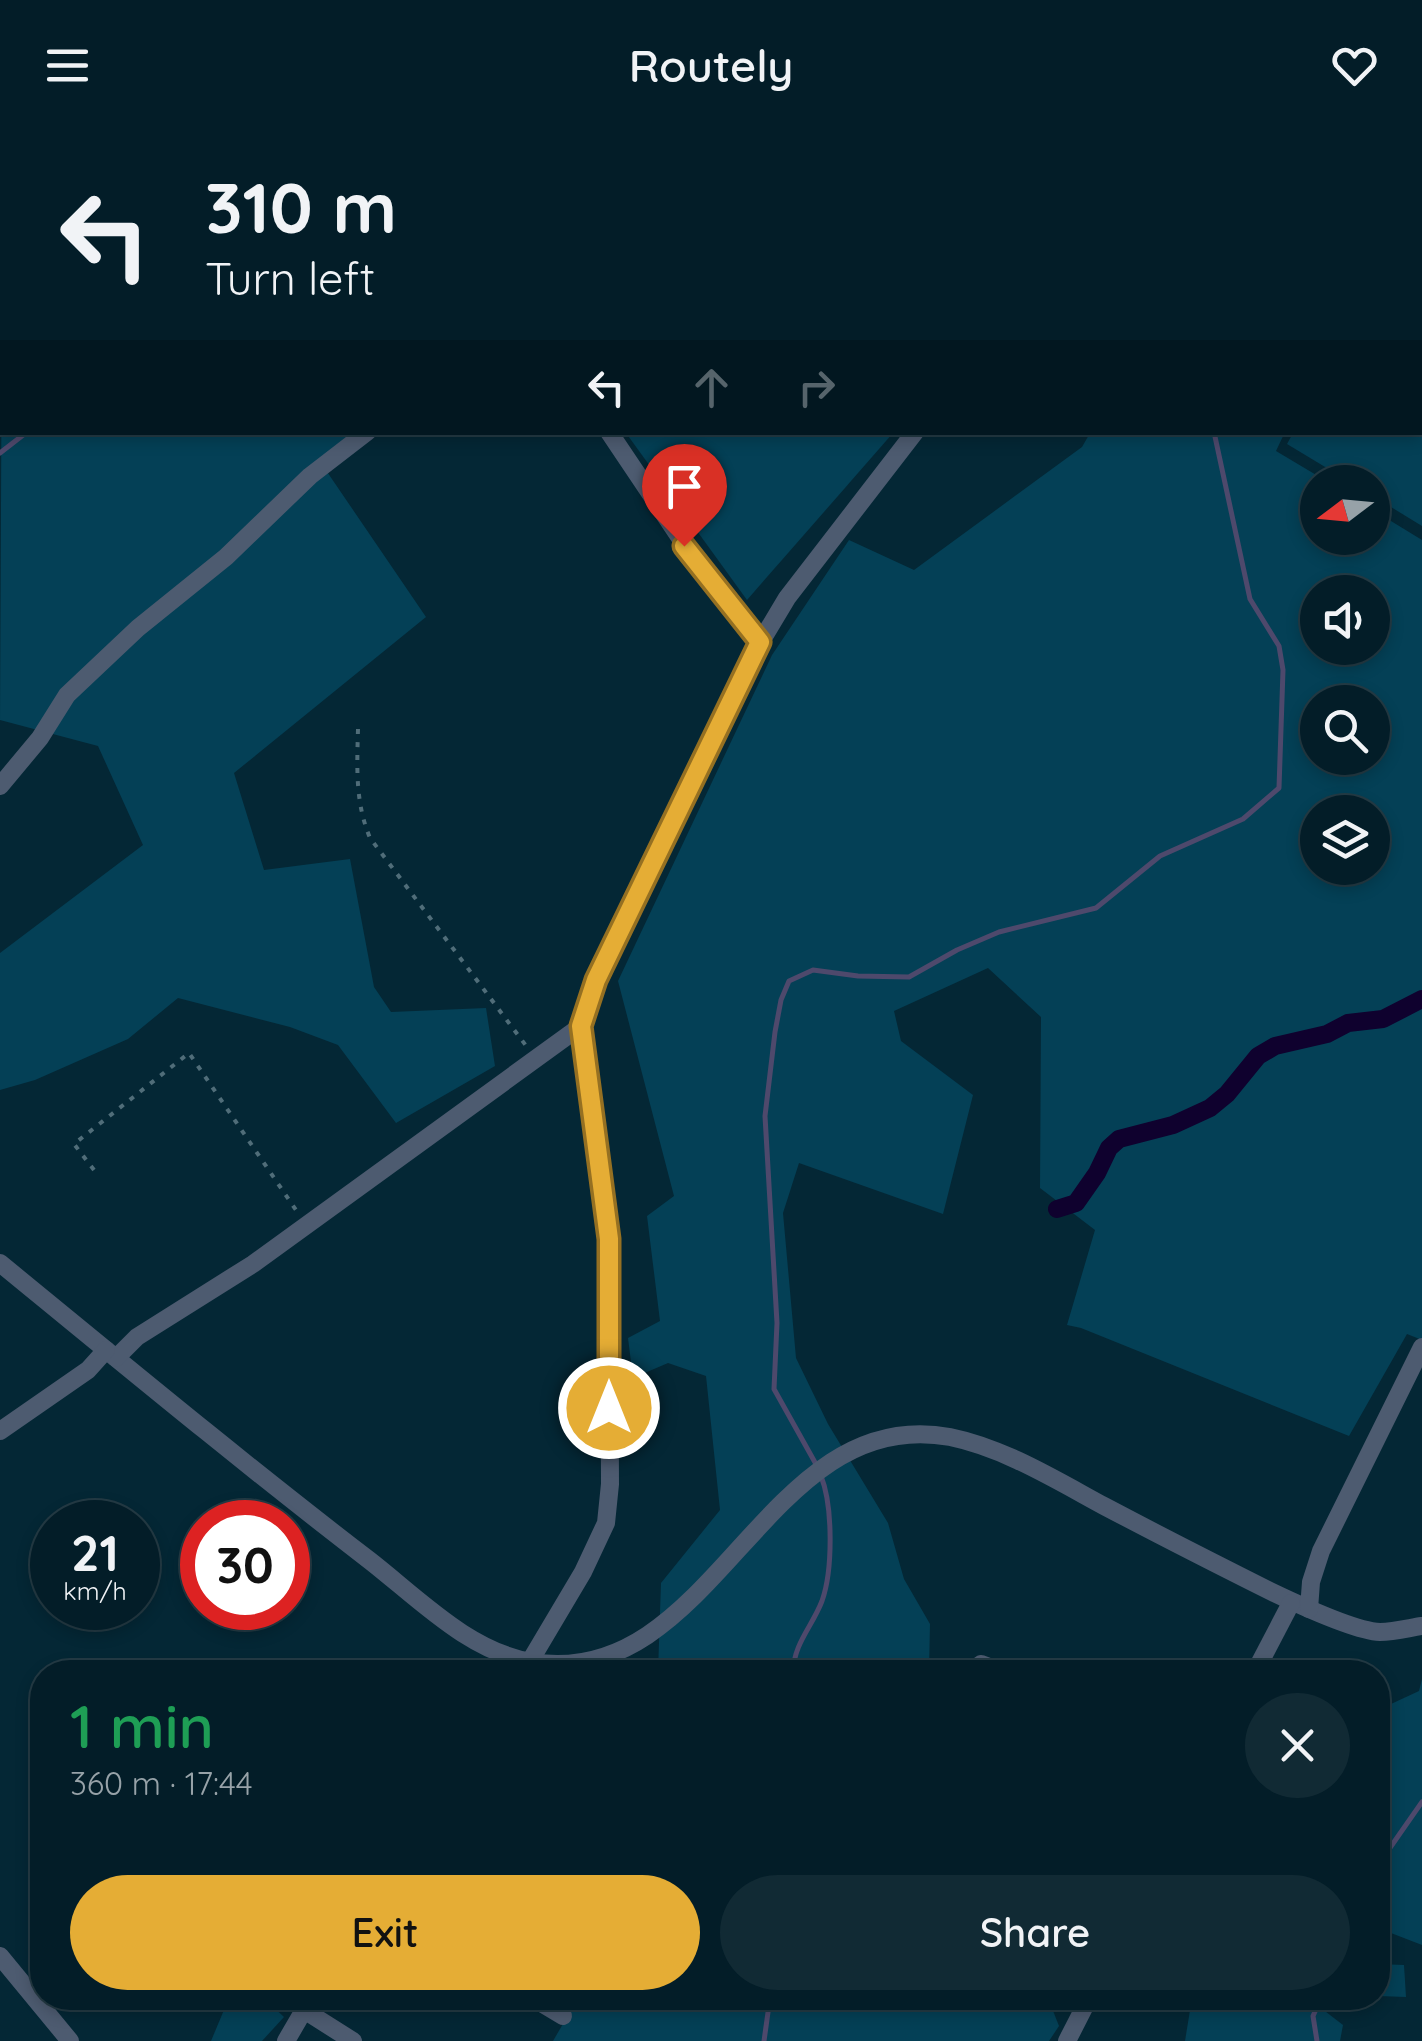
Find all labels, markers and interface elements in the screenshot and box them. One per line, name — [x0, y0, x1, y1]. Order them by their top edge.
text: Routely — [629, 37, 793, 93]
icon: menu — [40, 38, 95, 93]
icon: heart — [1327, 38, 1382, 93]
text: 310 m — [205, 163, 397, 251]
icon: left — [40, 170, 170, 300]
text: Turn left — [205, 250, 375, 306]
icon: left — [579, 360, 634, 415]
icon: ahead — [684, 360, 739, 415]
icon: right — [789, 360, 844, 415]
pin — [642, 444, 727, 547]
icon: arrive — [657, 459, 712, 514]
north arrow — [1300, 465, 1390, 555]
map controls — [1300, 465, 1390, 885]
button: sound — [1300, 575, 1390, 665]
button: search — [1300, 685, 1390, 775]
button: layers — [1300, 795, 1390, 885]
position arrow — [557, 1356, 661, 1460]
speed limit sign: 30 — [180, 1500, 310, 1630]
text: 21 — [71, 1521, 119, 1584]
text: km/h — [63, 1575, 127, 1606]
text: 1 min — [70, 1688, 214, 1763]
button: close — [1245, 1693, 1350, 1798]
text: 360 m · 17:44 — [70, 1763, 253, 1803]
button: Exit — [70, 1875, 700, 1990]
button: Share — [720, 1875, 1350, 1990]

